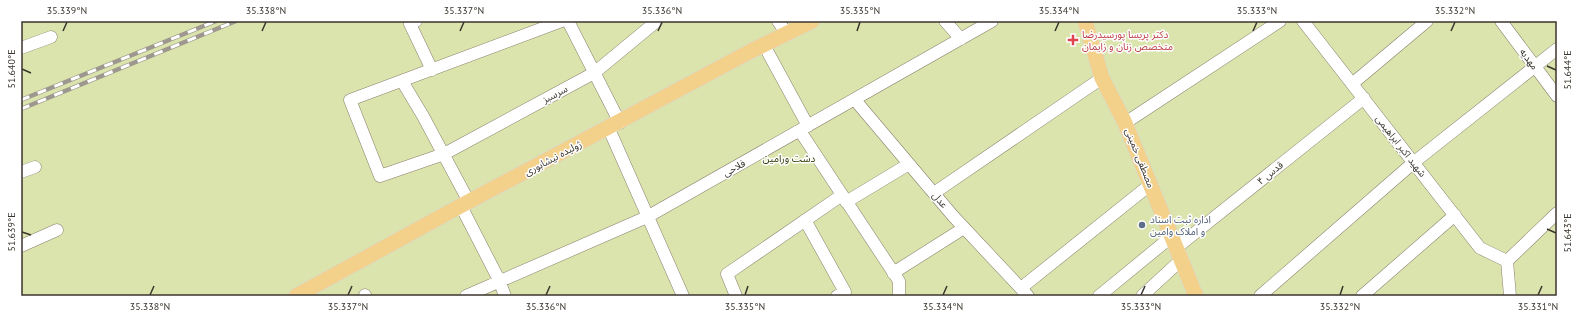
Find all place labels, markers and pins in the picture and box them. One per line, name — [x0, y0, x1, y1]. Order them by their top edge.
place label: دکتر پریسا پورسیدرضا متخصص زنان و زایمان — [1082, 28, 1173, 53]
marker: دکتر پریسا پورسیدرضا متخصص زنان و زایمان — [1067, 34, 1079, 46]
place label: اداره ثبت اسناد و املاک وامین — [1150, 213, 1211, 238]
marker: اداره ثبت اسناد و املاک وامین — [1137, 220, 1147, 230]

